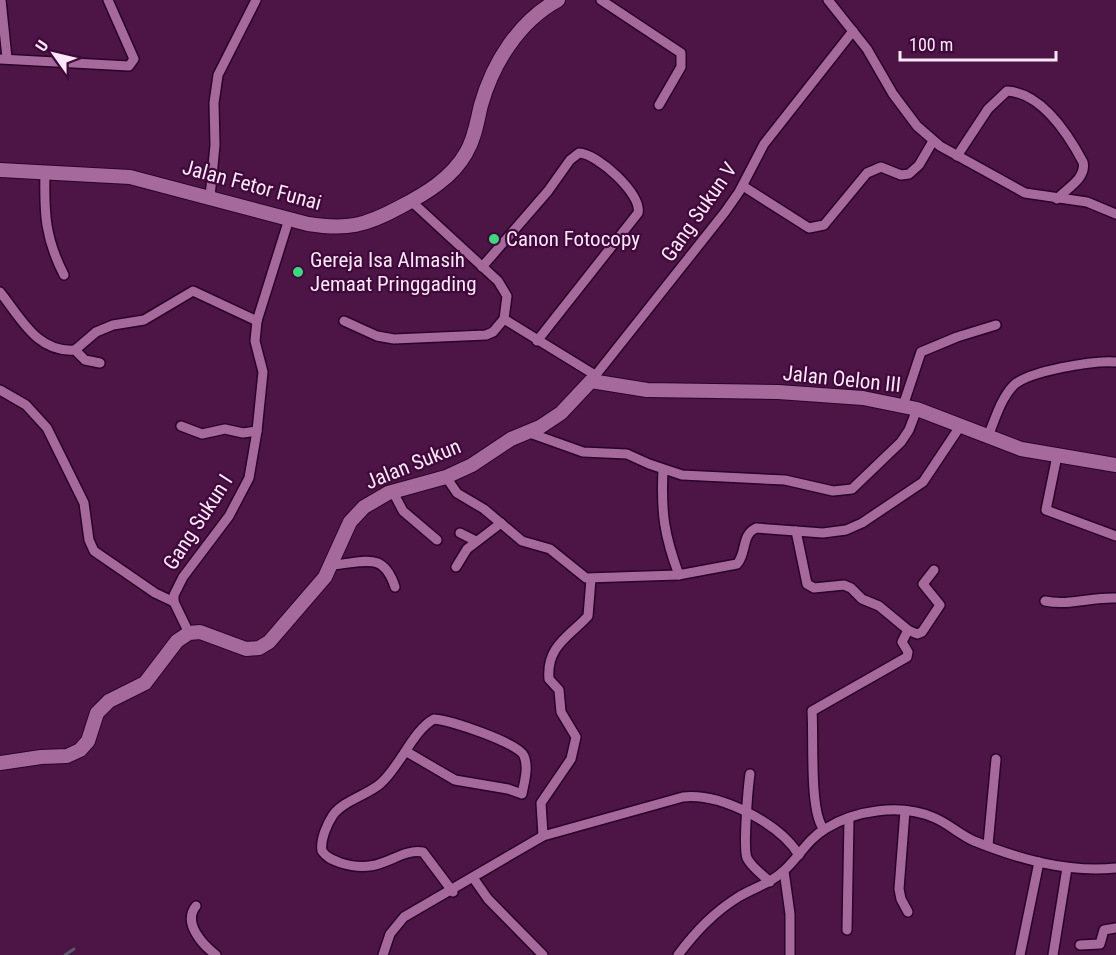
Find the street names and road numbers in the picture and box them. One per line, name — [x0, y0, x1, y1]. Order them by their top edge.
street label: Jalan Fetor Funai — [180, 155, 324, 215]
street label: Gang Sukun V — [656, 158, 742, 266]
street label: Jalan Oelon III — [782, 361, 902, 397]
street label: Jalan Sukun — [362, 434, 464, 494]
street label: Gang Sukun I — [158, 470, 238, 574]

